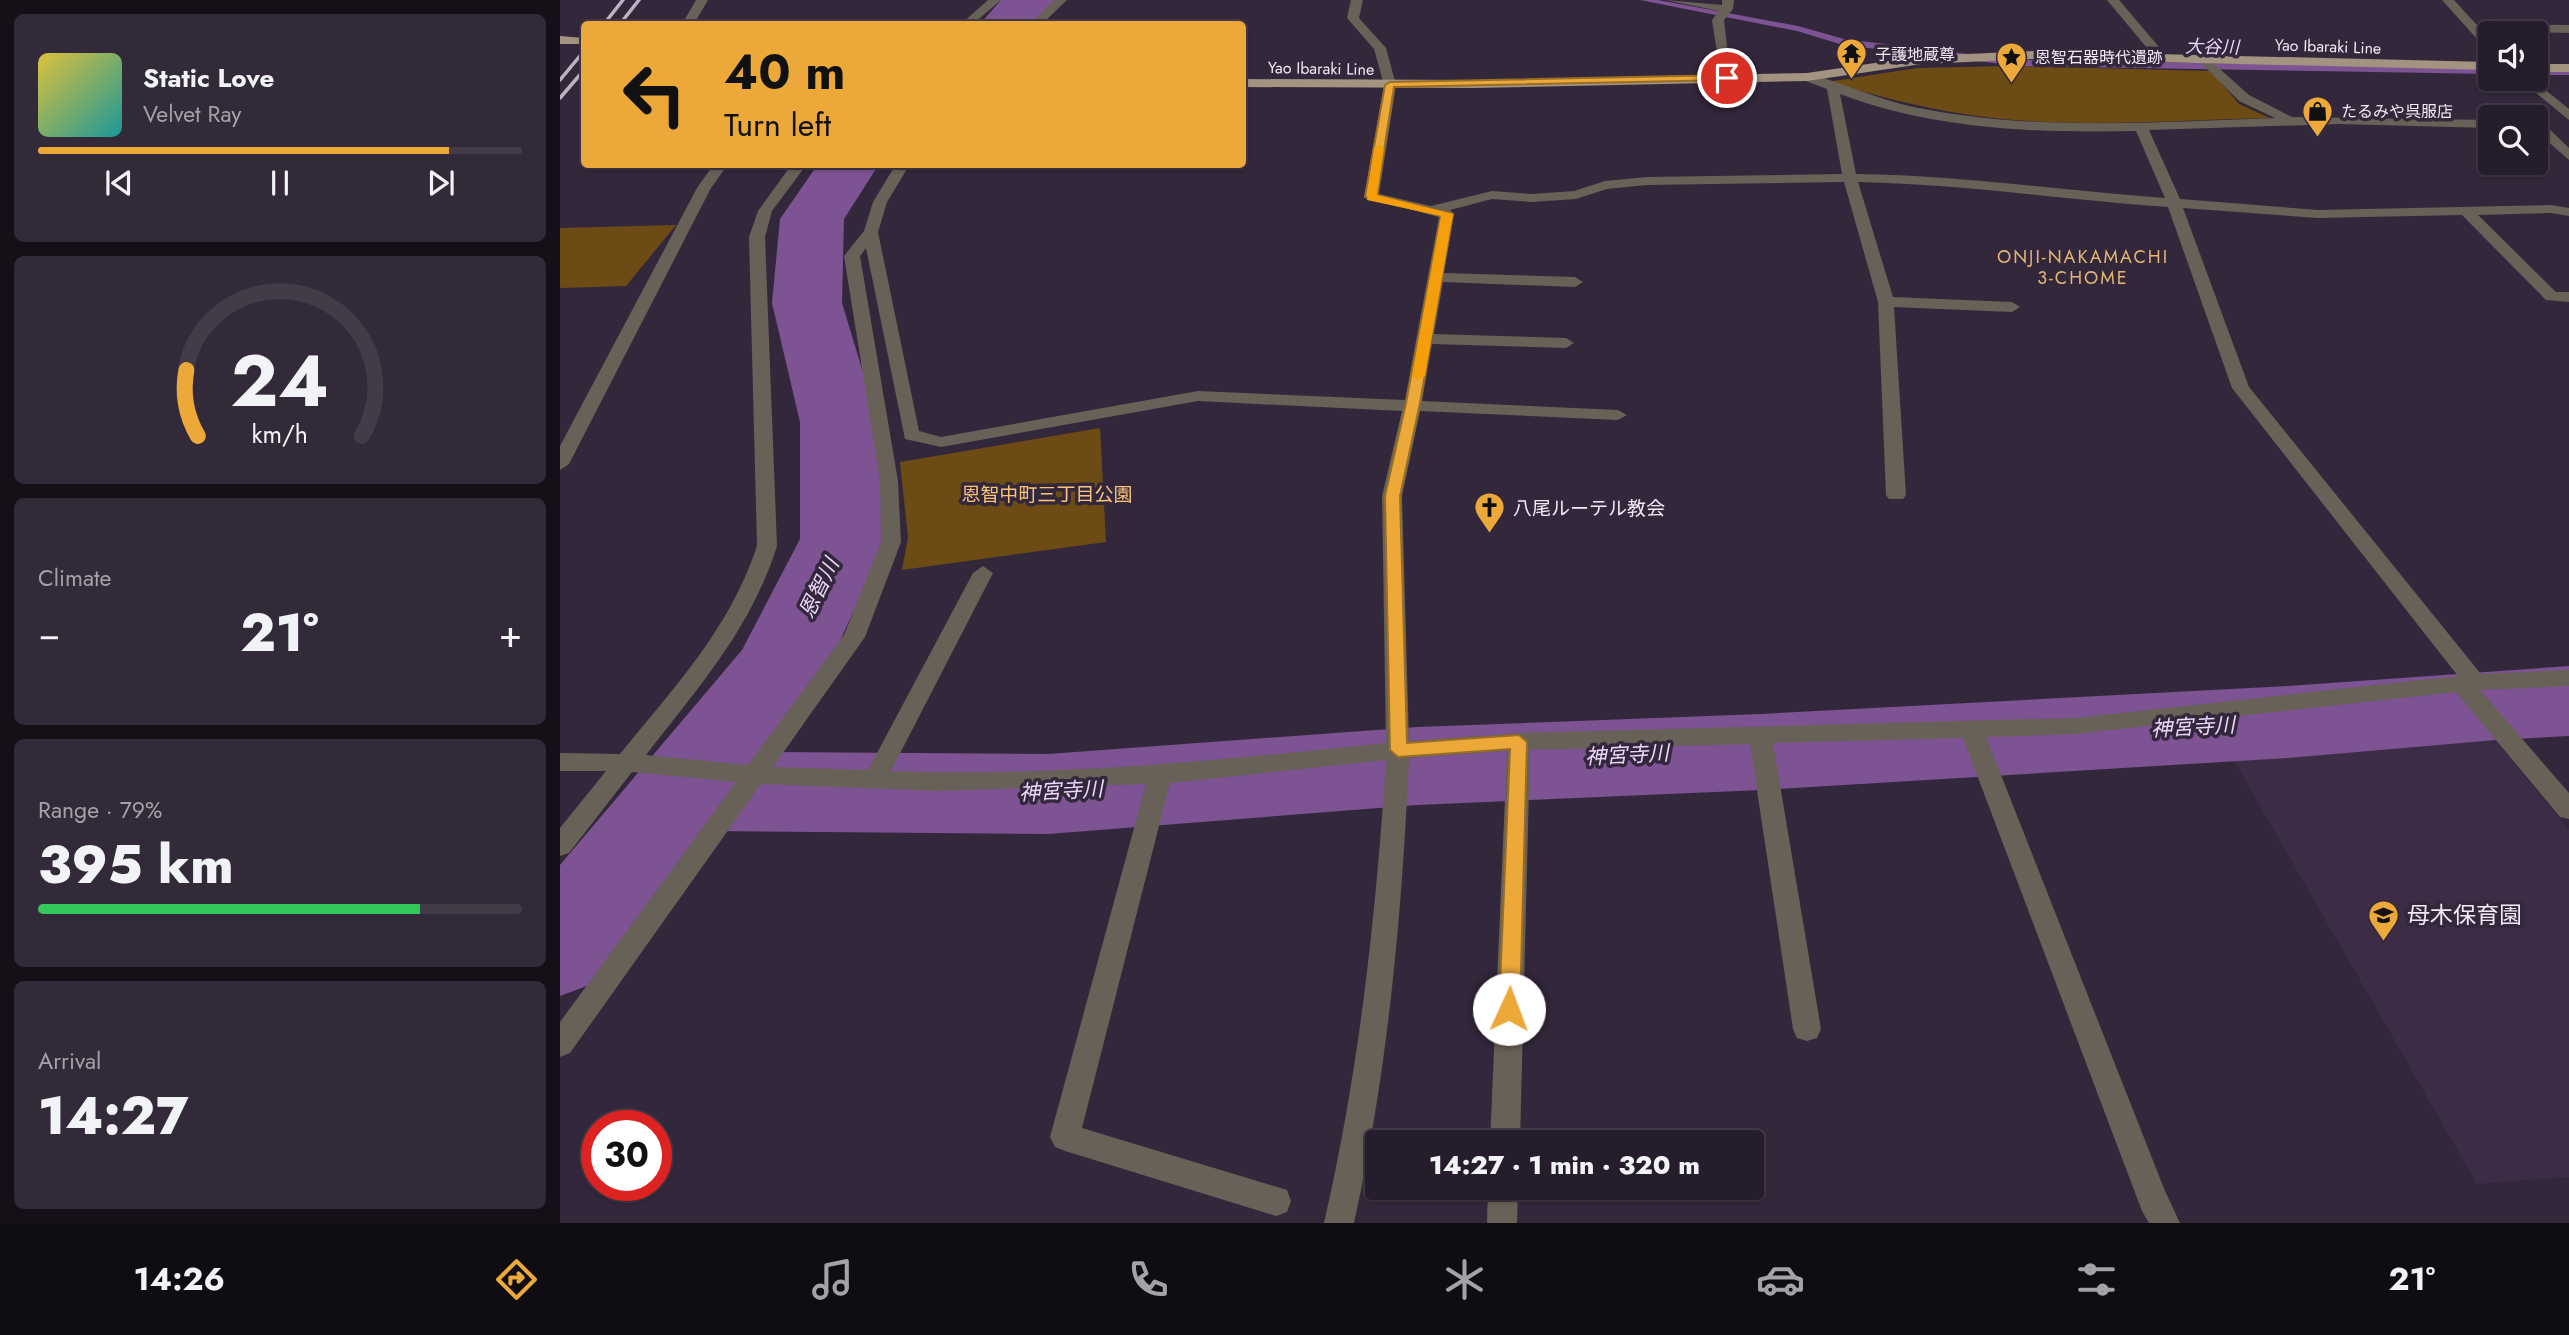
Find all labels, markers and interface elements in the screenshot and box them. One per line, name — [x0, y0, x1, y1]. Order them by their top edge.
map controls — [2478, 21, 2548, 175]
button: sound — [2478, 21, 2548, 91]
street label: Yao Ibaraki Line — [2274, 33, 2382, 60]
water label: 大谷川 — [2185, 34, 2241, 61]
text: 40 m — [724, 37, 846, 107]
temple icon: 子護地蔵尊 — [1835, 37, 1869, 81]
place icon: 恩智石器時代遺跡 — [1995, 40, 2029, 84]
place label: 子護地蔵尊 — [1875, 43, 1955, 66]
place label: 恩智石器時代遺跡 — [2035, 46, 2163, 69]
pin — [1697, 48, 1757, 108]
icon: left — [609, 49, 700, 140]
street label: Yao Ibaraki Line — [1268, 56, 1374, 81]
text: Static Love — [143, 59, 275, 97]
icon: arrive — [1708, 59, 1746, 97]
shop icon: たるみや呉服店 — [2301, 94, 2335, 138]
text: Velvet Ray — [143, 97, 241, 131]
place label: たるみや呉服店 — [2341, 100, 2453, 123]
text: Turn left — [724, 102, 831, 148]
button: search — [2478, 105, 2548, 175]
icon: previous — [100, 164, 138, 202]
icon: pause — [261, 164, 299, 202]
icon: next — [422, 164, 460, 202]
district label: ONJI-NAKAMACHI 3-CHOME — [1997, 244, 2169, 291]
text: 24 — [231, 328, 329, 433]
text: km/h — [252, 415, 308, 451]
park label: 恩智中町三丁目公園 — [961, 481, 1133, 508]
church icon: 八尾ルーテル教会 — [1473, 491, 1507, 535]
place label: 八尾ルーテル教会 — [1513, 495, 1665, 522]
water label: 恩智川 — [792, 551, 847, 623]
text: Climate — [38, 561, 111, 595]
text: 21° — [240, 595, 319, 671]
text: − — [38, 606, 60, 661]
text: + — [499, 606, 522, 661]
water label: 神宮寺川 — [2150, 710, 2238, 744]
water label: 神宮寺川 — [1584, 738, 1672, 772]
water label: 神宮寺川 — [1018, 774, 1106, 808]
text: Range · 79% — [38, 793, 162, 827]
text: 395 km — [38, 827, 233, 903]
school or university icon: 母木保育園 — [2367, 898, 2401, 942]
place label: 母木保育園 — [2407, 898, 2522, 932]
position arrow — [1472, 972, 1546, 1046]
text: Arrival — [38, 1044, 101, 1078]
text: 14:27 — [38, 1078, 189, 1154]
speed limit sign: 30 — [581, 1110, 672, 1201]
text: 14:27 · 1 min · 320 m — [1429, 1146, 1700, 1184]
icon: directions — [492, 1255, 541, 1304]
icon: music — [808, 1255, 857, 1304]
icon: phone — [1124, 1255, 1173, 1304]
icon: climate — [1440, 1255, 1489, 1304]
icon: car — [1756, 1255, 1805, 1304]
icon: filters — [2072, 1255, 2121, 1304]
text: 14:26 — [134, 1256, 225, 1302]
text: 21° — [2389, 1256, 2435, 1302]

